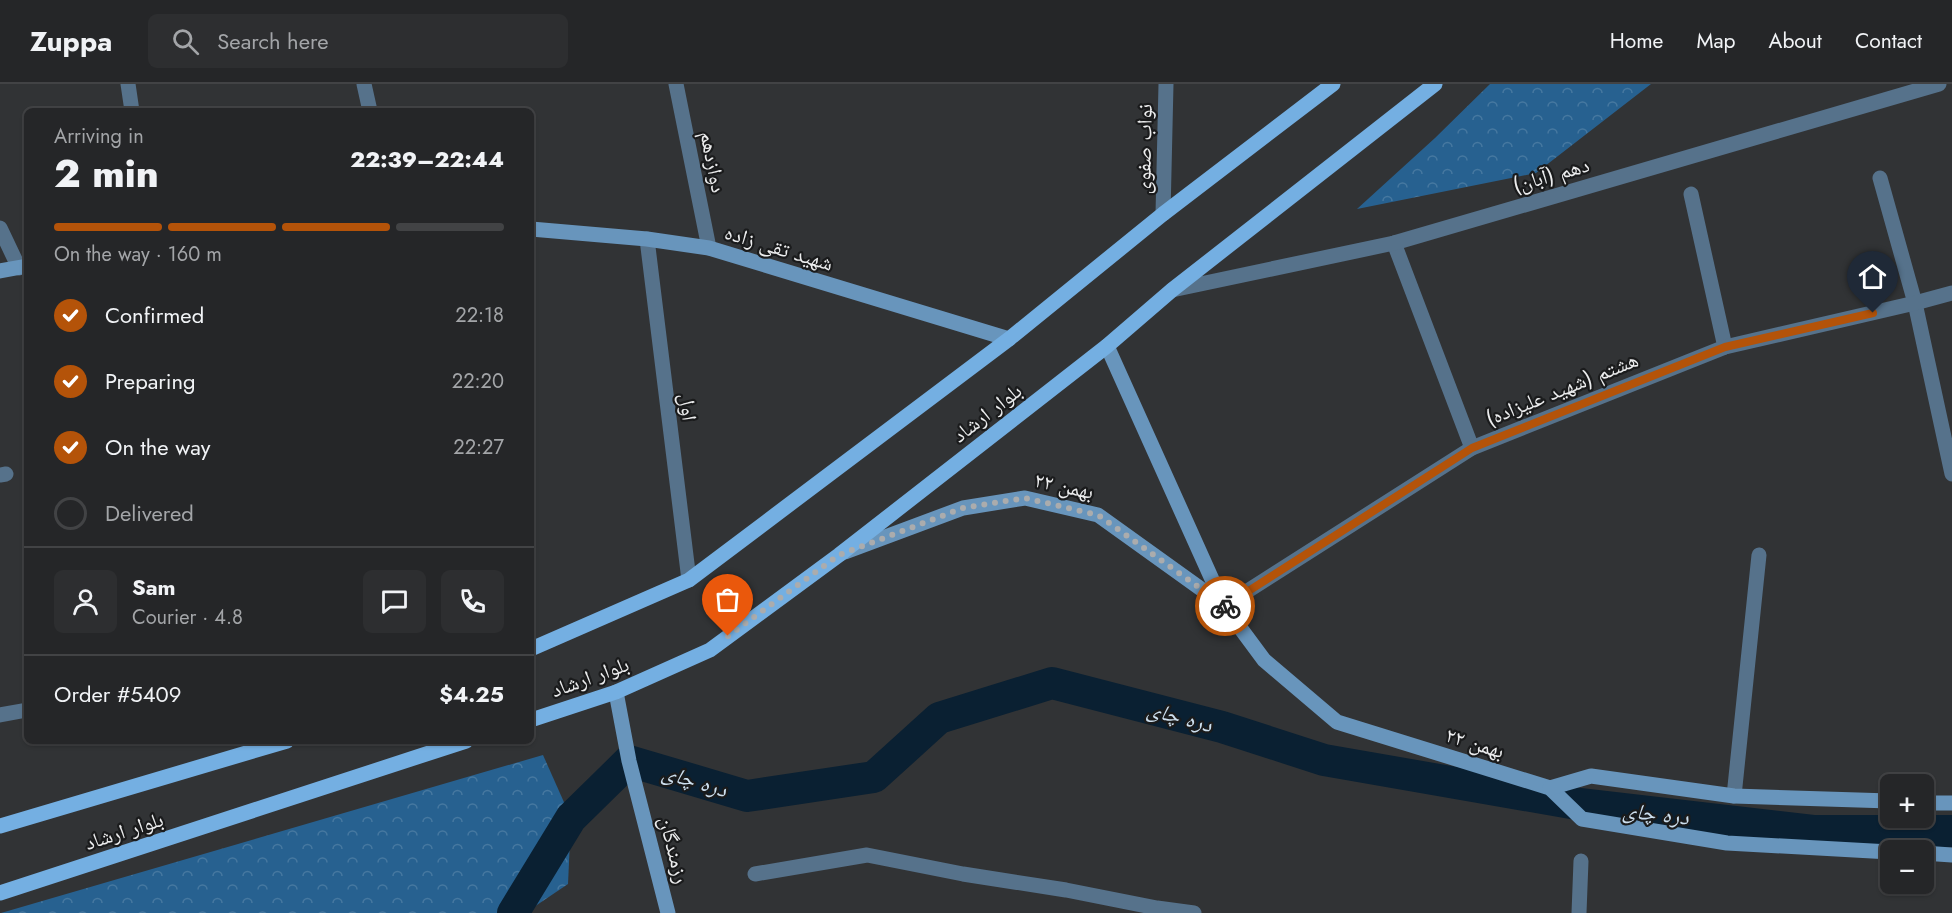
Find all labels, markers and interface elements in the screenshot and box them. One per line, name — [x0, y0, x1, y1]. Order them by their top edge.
search box — [148, 14, 568, 68]
text: Zuppa — [30, 21, 112, 62]
icon: search — [169, 25, 202, 58]
text: Search here — [217, 25, 329, 57]
text: Home — [1610, 26, 1663, 56]
text: Map — [1696, 26, 1736, 56]
text: About — [1769, 26, 1822, 56]
text: Contact — [1855, 26, 1922, 56]
street label: نواب صفوی — [1128, 103, 1160, 195]
text: Arriving in — [54, 122, 144, 151]
street label: دوازدهم — [692, 129, 734, 195]
text: 22:39–22:44 — [350, 143, 504, 175]
text: 2 min — [54, 145, 159, 202]
street label: دهم (آبان) — [1509, 150, 1593, 200]
street label: شهید تقی زاده — [721, 217, 837, 279]
text: On the way · 160 m — [54, 240, 222, 269]
pin — [1847, 251, 1898, 313]
icon: home — [1856, 260, 1889, 293]
icon: check — [54, 299, 87, 332]
text: Confirmed — [105, 299, 204, 331]
text: 22:18 — [455, 301, 504, 330]
street label: هشتم (شهید علیزاده) — [1481, 345, 1643, 433]
icon: check — [54, 365, 87, 398]
text: Preparing — [105, 365, 196, 397]
text: 22:20 — [452, 367, 504, 396]
street label: بلوار ارشاد — [946, 376, 1028, 450]
street label: اول — [671, 392, 705, 422]
icon: check — [54, 431, 87, 464]
text: On the way — [105, 431, 210, 463]
text: 22:27 — [453, 433, 504, 462]
street label: ۲۲ بهمن — [1032, 465, 1096, 507]
text: Delivered — [105, 497, 194, 529]
button: person — [54, 570, 117, 633]
button: chat — [363, 570, 426, 633]
button: phone — [441, 570, 504, 633]
text: Sam — [132, 571, 176, 603]
pin — [702, 574, 753, 636]
courier — [1195, 576, 1255, 636]
icon: bag — [711, 583, 744, 616]
icon: bike — [1209, 590, 1242, 623]
text: Courier · 4.8 — [132, 603, 243, 632]
street label: بلوار ارشاد — [547, 649, 633, 705]
text: Order #5409 — [54, 678, 181, 710]
text: $4.25 — [439, 678, 504, 710]
water label: دره چای — [1144, 692, 1217, 740]
street label: ۲۲ بهمن — [1442, 720, 1508, 766]
water label: دره چای — [659, 755, 732, 805]
map controls — [1880, 774, 1934, 894]
button: + — [1880, 774, 1934, 828]
water label: دره چای — [1621, 793, 1692, 833]
street label: بلوار ارشاد — [81, 804, 167, 858]
street label: رزمندگان — [651, 813, 697, 887]
button: − — [1880, 840, 1934, 894]

